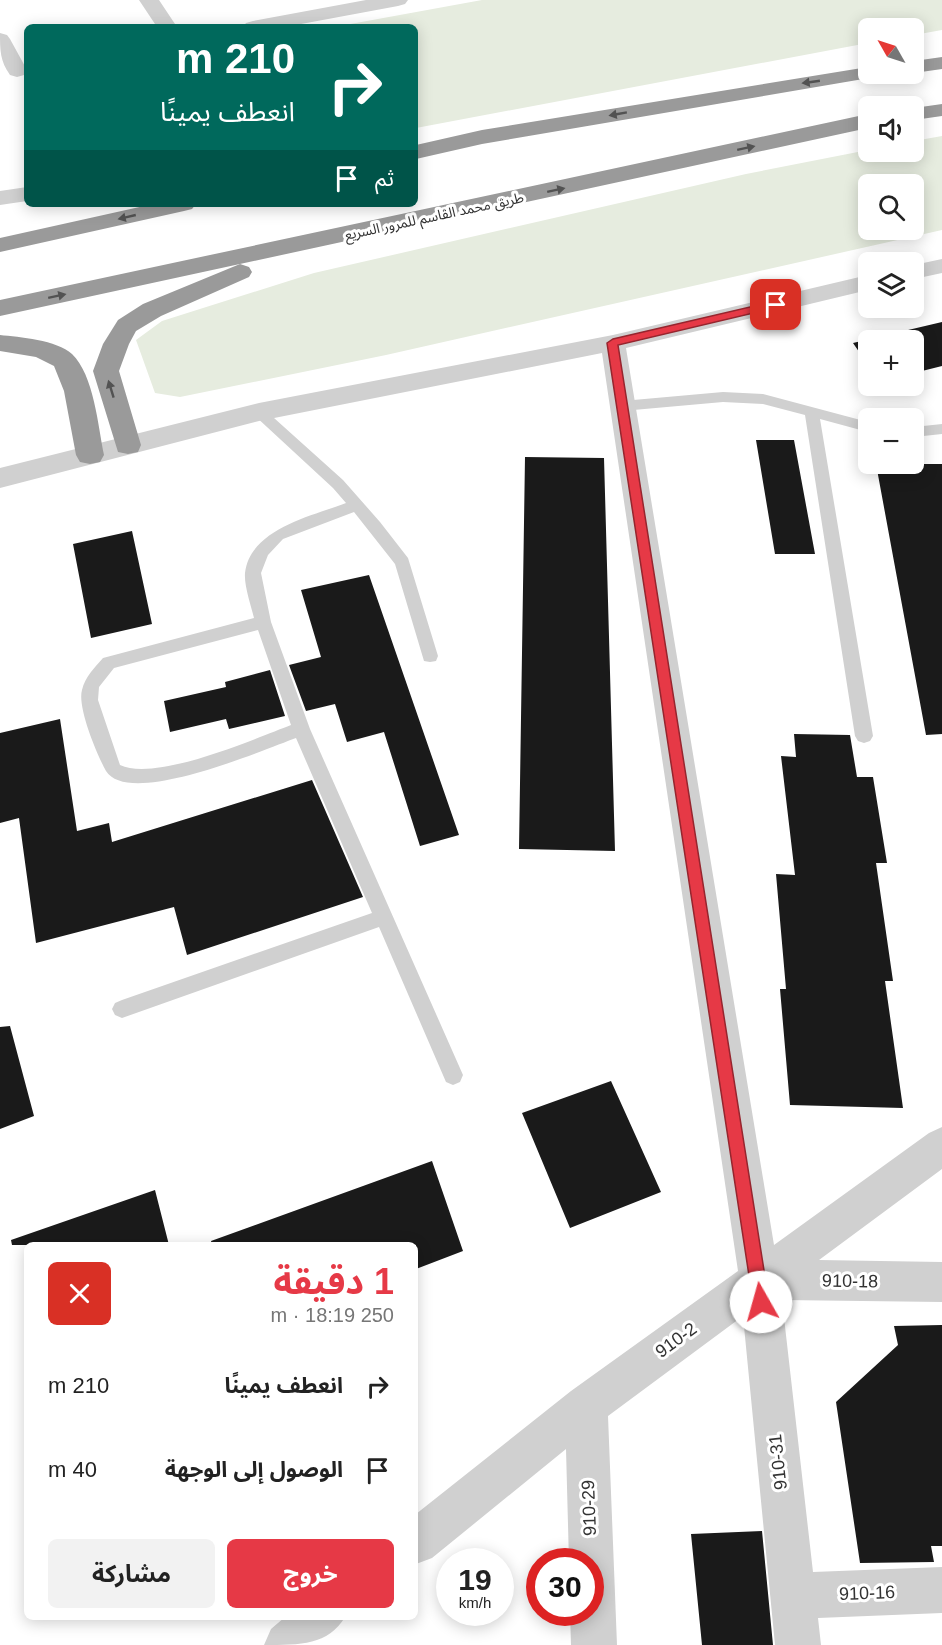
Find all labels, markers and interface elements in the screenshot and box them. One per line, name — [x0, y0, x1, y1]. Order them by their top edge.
north arrow — [858, 18, 924, 84]
map controls — [858, 18, 924, 474]
text: 210 m — [176, 35, 295, 82]
icon: right — [316, 48, 394, 126]
one-way arrow — [801, 78, 820, 87]
button: sound — [858, 96, 924, 162]
text: انعطف يمينًا — [160, 97, 295, 127]
one-way arrow — [609, 110, 628, 119]
one-way arrow — [737, 142, 756, 152]
icon: arrive — [330, 162, 363, 195]
text: ثم — [375, 166, 394, 191]
button: search — [858, 174, 924, 240]
one-way arrow — [547, 184, 565, 194]
street label: طريق محمد القاسم للمرور السريع — [343, 189, 526, 246]
one-way arrow — [117, 213, 136, 222]
button: layers — [858, 252, 924, 318]
pin — [750, 279, 801, 330]
icon: arrive — [759, 288, 792, 321]
one-way arrow — [48, 291, 67, 300]
button: + — [858, 330, 924, 396]
one-way arrow — [106, 380, 115, 398]
button: − — [858, 408, 924, 474]
text: 1 دقيقة — [273, 1261, 394, 1302]
button: close — [48, 1262, 111, 1325]
position arrow — [729, 1270, 793, 1334]
street label: 910-18 — [822, 1271, 878, 1291]
text: 250 m · 18:19 — [271, 1304, 394, 1326]
street label: 910-2 — [651, 1318, 701, 1362]
icon: right — [361, 1370, 394, 1403]
text: 210 m — [48, 1373, 109, 1398]
text: انعطف يمينًا — [224, 1373, 343, 1398]
street label: 910-31 — [765, 1433, 791, 1491]
icon: arrive — [361, 1454, 394, 1487]
text: 40 m — [48, 1457, 97, 1482]
text: الوصول إلى الوجهة — [165, 1457, 343, 1482]
street label: 910-29 — [578, 1480, 600, 1536]
button: مشاركة — [48, 1539, 215, 1608]
button: خروج — [227, 1539, 394, 1608]
speed limit sign: 30 — [526, 1548, 604, 1626]
text: 19 — [458, 1563, 492, 1596]
street label: 910-16 — [839, 1582, 895, 1604]
text: km/h — [459, 1594, 491, 1611]

